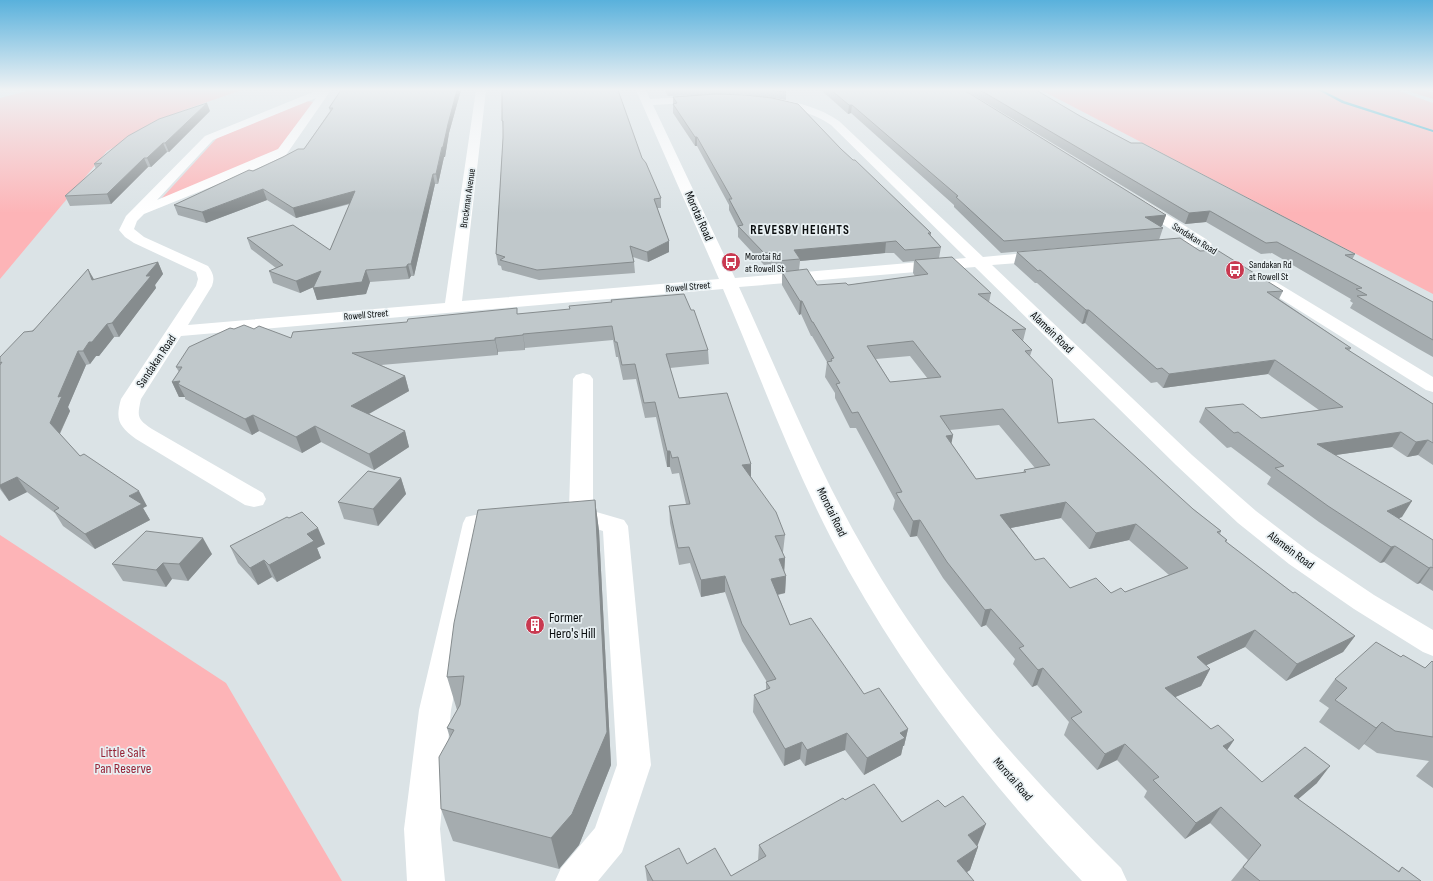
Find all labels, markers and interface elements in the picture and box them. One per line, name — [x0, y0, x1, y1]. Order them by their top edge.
street label: Brockman Avenue — [458, 168, 478, 229]
street label: Morotai Road — [681, 189, 716, 243]
street label: Sandakan Road — [1170, 220, 1219, 257]
district label: REVESBY HEIGHTS — [750, 222, 850, 238]
bus stop icon: Morotai Rd at Rowell St — [720, 251, 742, 273]
place label: Morotai Rd at Rowell St — [745, 251, 784, 275]
bus stop icon: Sandakan Rd at Rowell St — [1224, 259, 1246, 281]
place label: Sandakan Rd at Rowell St — [1249, 259, 1292, 283]
street label: Rowell Street — [665, 279, 711, 295]
street label: Rowell Street — [343, 307, 389, 323]
street label: Alamein Road — [1026, 308, 1076, 356]
street label: Sandakan Road — [133, 332, 180, 391]
street label: Morotai Road — [813, 485, 850, 539]
street label: Alamein Road — [1264, 528, 1317, 573]
place label: Former Hero's Hill — [549, 609, 596, 642]
building icon: Former Hero's Hill — [524, 614, 546, 636]
park label: Little Salt Pan Reserve — [95, 744, 151, 777]
street label: Morotai Road — [990, 755, 1036, 804]

